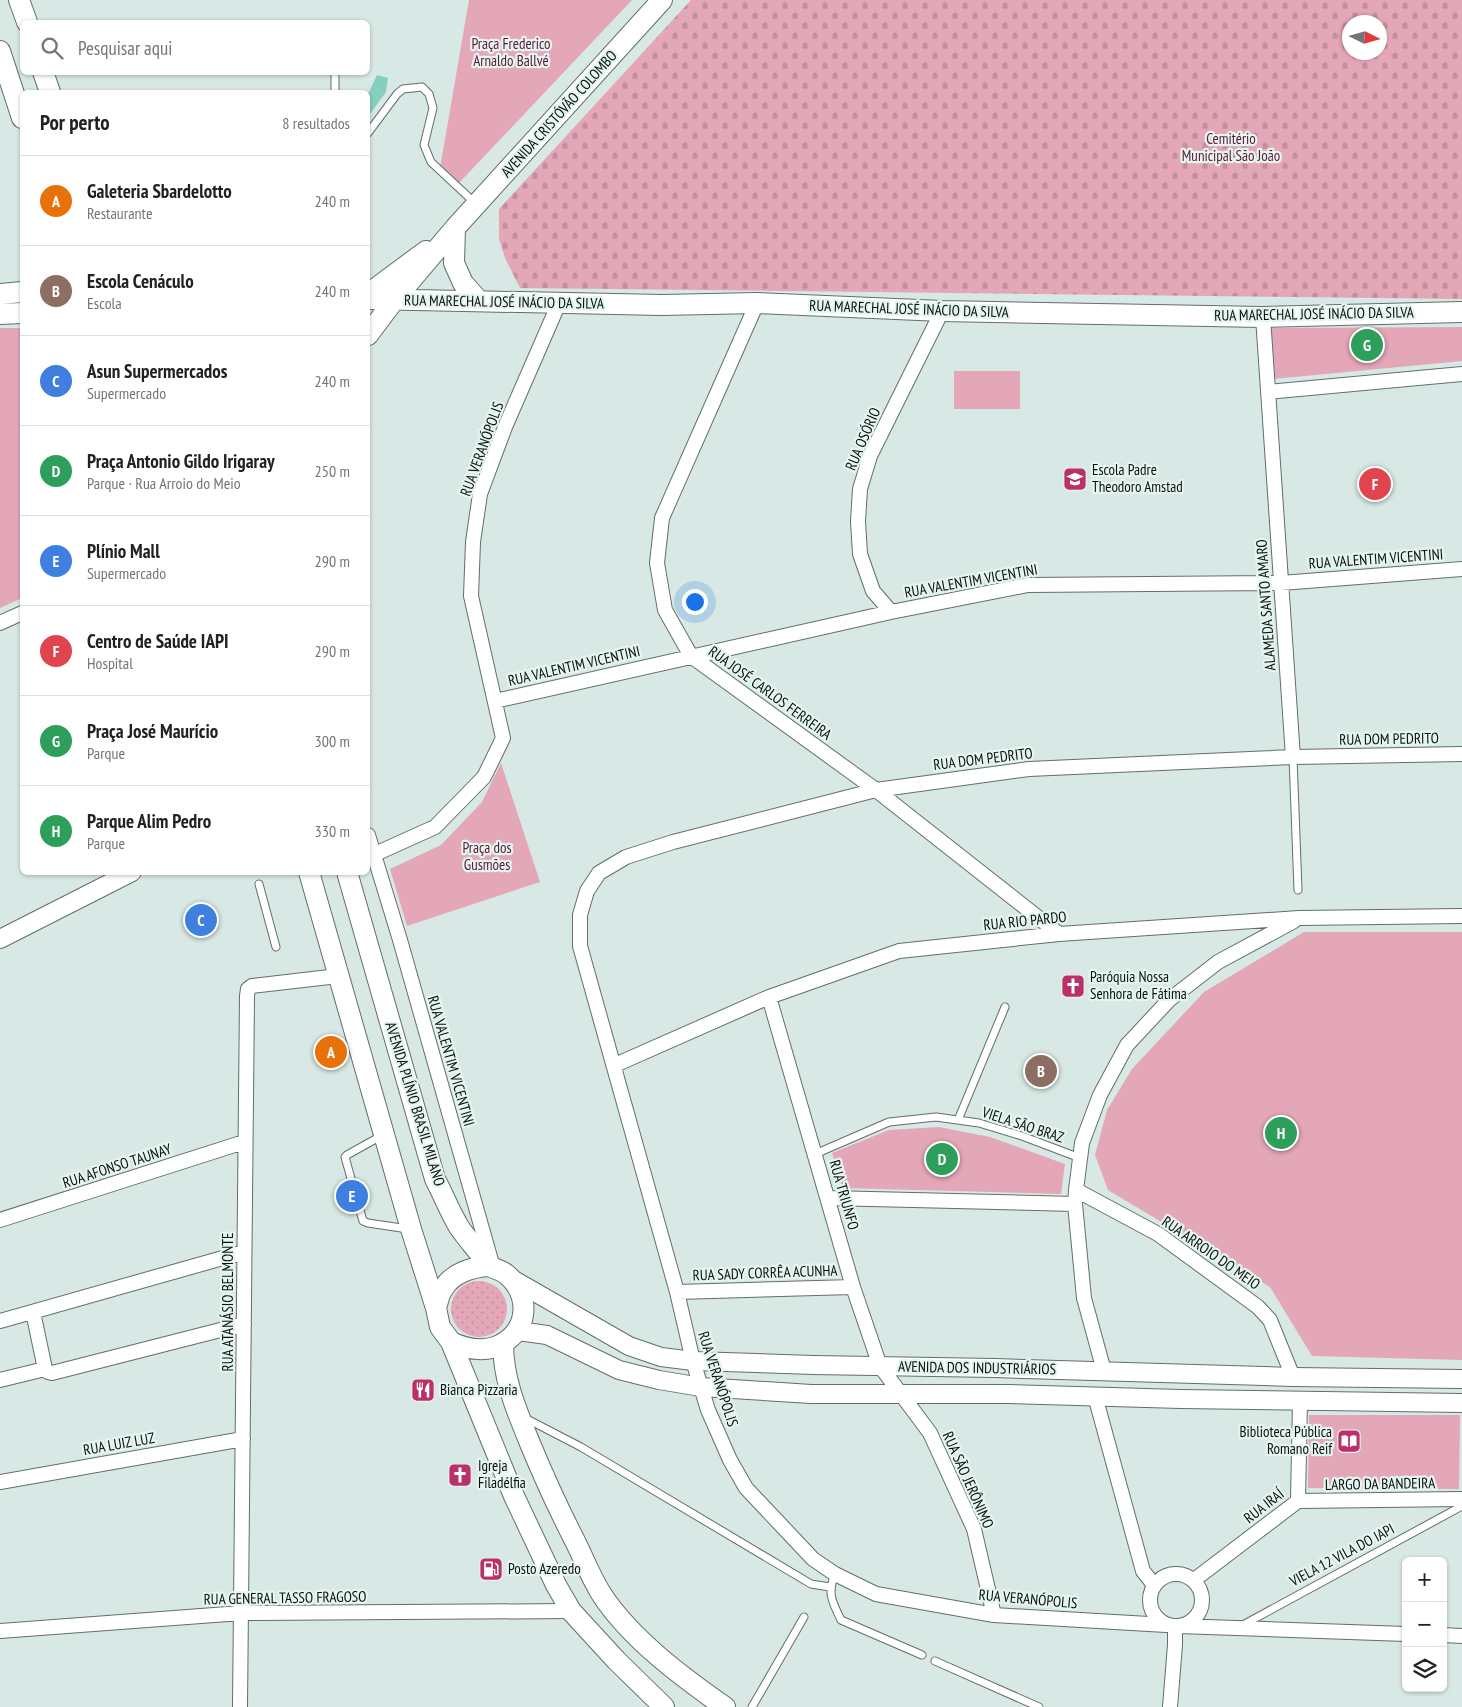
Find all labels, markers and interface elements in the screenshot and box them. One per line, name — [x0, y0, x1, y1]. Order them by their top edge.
north arrow — [1342, 15, 1387, 60]
search box — [20, 20, 370, 75]
icon: search — [38, 34, 66, 62]
park label: Praça Frederico Arnaldo Ballvé — [471, 34, 551, 70]
text: Pesquisar aqui — [78, 36, 172, 60]
street label: AVENIDA CRISTÓVÃO COLOMBO — [496, 46, 621, 181]
text: Por perto — [40, 109, 110, 136]
text: 8 resultados — [282, 113, 350, 133]
park label: Cemitério Municipal São João — [1182, 129, 1280, 165]
text: Galeteria Sbardelotto — [87, 179, 232, 203]
text: A — [52, 191, 60, 211]
text: 240 m — [315, 191, 350, 211]
text: Restaurante — [87, 203, 153, 223]
text: Escola Cenáculo — [87, 269, 194, 293]
text: B — [52, 281, 60, 301]
text: 240 m — [315, 281, 350, 301]
street label: RUA MARECHAL JOSÉ INÁCIO DA SILVA — [404, 290, 605, 313]
text: Escola — [87, 293, 122, 313]
street label: RUA MARECHAL JOSÉ INÁCIO DA SILVA — [809, 296, 1010, 322]
street label: RUA MARECHAL JOSÉ INÁCIO DA SILVA — [1214, 302, 1415, 325]
pin: G — [1351, 326, 1383, 364]
text: Asun Supermercados — [87, 359, 227, 383]
text: C — [52, 371, 60, 391]
text: 240 m — [315, 371, 350, 391]
text: Supermercado — [87, 383, 166, 403]
street label: RUA VERANÓPOLIS — [456, 399, 507, 499]
street label: RUA OSÓRIO — [841, 404, 884, 473]
text: Praça Antonio Gildo Irigaray — [87, 449, 275, 473]
place label: Escola Padre Theodoro Amstad — [1092, 460, 1183, 496]
text: D — [52, 461, 60, 481]
text: 250 m — [315, 461, 350, 481]
pin: F — [1359, 465, 1391, 503]
school or university icon: Escola Padre Theodoro Amstad — [1062, 466, 1088, 492]
text: Parque · Rua Arroio do Meio — [87, 473, 241, 493]
text: Plínio Mall — [87, 539, 160, 563]
street label: ALAMEDA SANTO AMARO — [1251, 539, 1280, 671]
street label: RUA VALENTIM VICENTINI — [1308, 544, 1444, 573]
text: E — [53, 551, 59, 571]
text: 290 m — [315, 551, 350, 571]
street label: RUA VALENTIM VICENTINI — [903, 559, 1039, 602]
text: Supermercado — [87, 563, 166, 583]
your location — [682, 589, 708, 615]
text: Centro de Saúde IAPI — [87, 629, 229, 653]
text: F — [53, 641, 59, 661]
text: 290 m — [315, 641, 350, 661]
street label: RUA VALENTIM VICENTINI — [506, 641, 642, 690]
street label: RUA JOSÉ CARLOS FERREIRA — [705, 642, 836, 744]
text: Hospital — [87, 653, 133, 673]
text: Praça José Maurício — [87, 719, 218, 743]
street label: RUA DOM PEDRITO — [1339, 728, 1439, 749]
text: G — [52, 731, 60, 751]
text: 300 m — [315, 731, 350, 751]
text: Parque — [87, 743, 125, 763]
street label: RUA DOM PEDRITO — [932, 743, 1034, 774]
text: Parque Alim Pedro — [87, 809, 211, 833]
text: H — [52, 821, 60, 841]
text: 330 m — [315, 821, 350, 841]
text: Parque — [87, 833, 125, 853]
park label: Praça dos Gusmões — [462, 838, 512, 874]
pin: C — [185, 901, 217, 939]
street label: RUA RIO PARDO — [983, 907, 1067, 934]
place label: Paróquia Nossa Senhora de Fátima — [1090, 967, 1187, 1003]
church icon: Paróquia Nossa Senhora de Fátima — [1060, 973, 1086, 999]
street label: RUA VALENTIM VICENTINI — [424, 993, 479, 1128]
street label: AVENIDA PLÍNIO BRASIL MILANO — [381, 1019, 450, 1188]
pin: A — [315, 1033, 347, 1071]
pin: B — [1025, 1052, 1057, 1090]
street label: VIELA SÃO BRAZ — [979, 1102, 1067, 1147]
pin: H — [1265, 1114, 1297, 1152]
street label: RUA AFONSO TAUNAY — [60, 1139, 174, 1192]
pin: D — [926, 1140, 958, 1178]
street label: RUA TRIUNFO — [825, 1158, 864, 1232]
pin: E — [336, 1177, 368, 1215]
street label: RUA ARROIO DO MEIO — [1158, 1212, 1264, 1294]
street label: RUA ATANÁSIO BELMONTE — [218, 1233, 237, 1371]
street label: RUA SADY CORRÊA ACUNHA — [692, 1260, 839, 1285]
street label: RUA VERANÓPOLIS — [694, 1329, 743, 1429]
street label: AVENIDA DOS INDUSTRIÁRIOS — [898, 1357, 1056, 1378]
restaurant icon: Bianca Pizzaria — [410, 1377, 436, 1403]
place label: Bianca Pizzaria — [440, 1380, 518, 1399]
place label: Biblioteca Pública Romano Reif — [1239, 1422, 1333, 1458]
street label: RUA LUIZ LUZ — [82, 1428, 157, 1459]
street label: RUA SÃO JERÔNIMO — [939, 1428, 998, 1531]
library icon: Biblioteca Pública Romano Reif — [1336, 1428, 1362, 1454]
place label: Igreja Filadélfia — [478, 1456, 526, 1492]
church icon: Igreja Filadélfia — [447, 1462, 473, 1488]
street label: LARGO DA BANDEIRA — [1325, 1473, 1436, 1494]
street label: RUA IRAÍ — [1240, 1484, 1288, 1527]
street label: VIELA 12 VILA DO IAPI — [1285, 1519, 1397, 1591]
fuel station icon: Posto Azeredo — [478, 1556, 504, 1582]
map controls — [1402, 1557, 1447, 1692]
button: + — [1402, 1557, 1447, 1602]
place label: Posto Azeredo — [508, 1559, 581, 1578]
street label: RUA VERANÓPOLIS — [978, 1585, 1078, 1612]
street label: RUA GENERAL TASSO FRAGOSO — [203, 1587, 367, 1608]
button: − — [1402, 1602, 1447, 1647]
button: layers — [1402, 1647, 1447, 1692]

